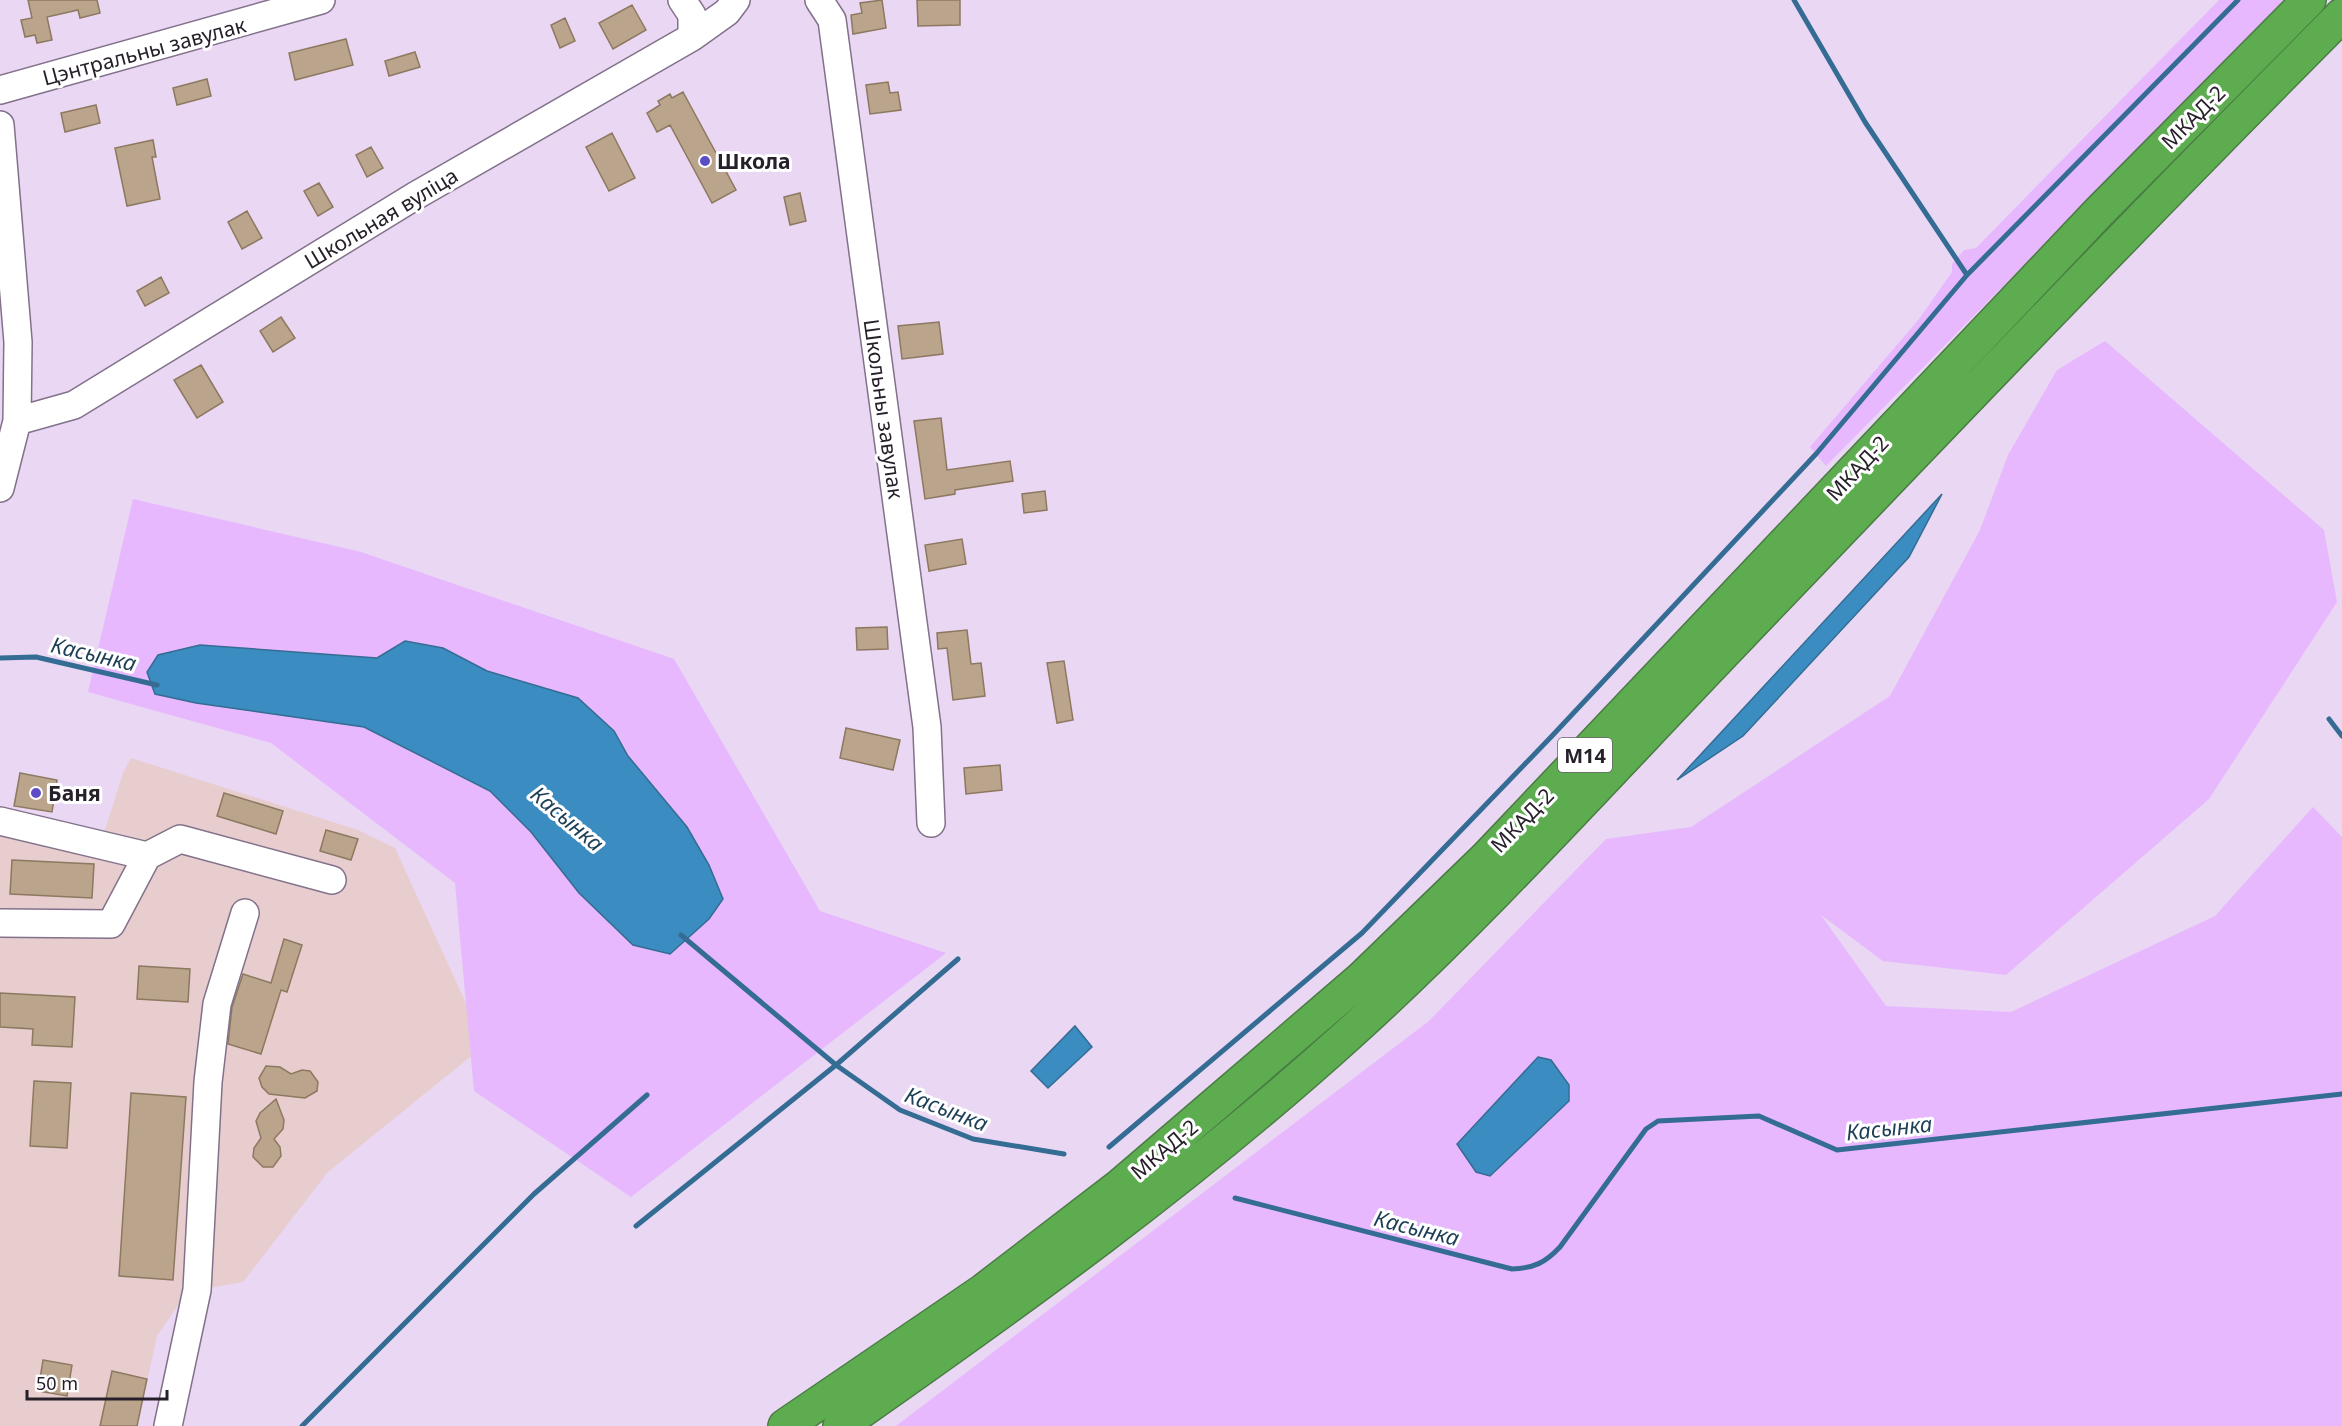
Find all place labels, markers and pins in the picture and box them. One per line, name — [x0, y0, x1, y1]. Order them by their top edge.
place label: Школа — [717, 147, 791, 175]
marker: Школа — [698, 154, 712, 168]
place label: Баня — [48, 779, 101, 807]
marker: Баня — [29, 786, 43, 800]

